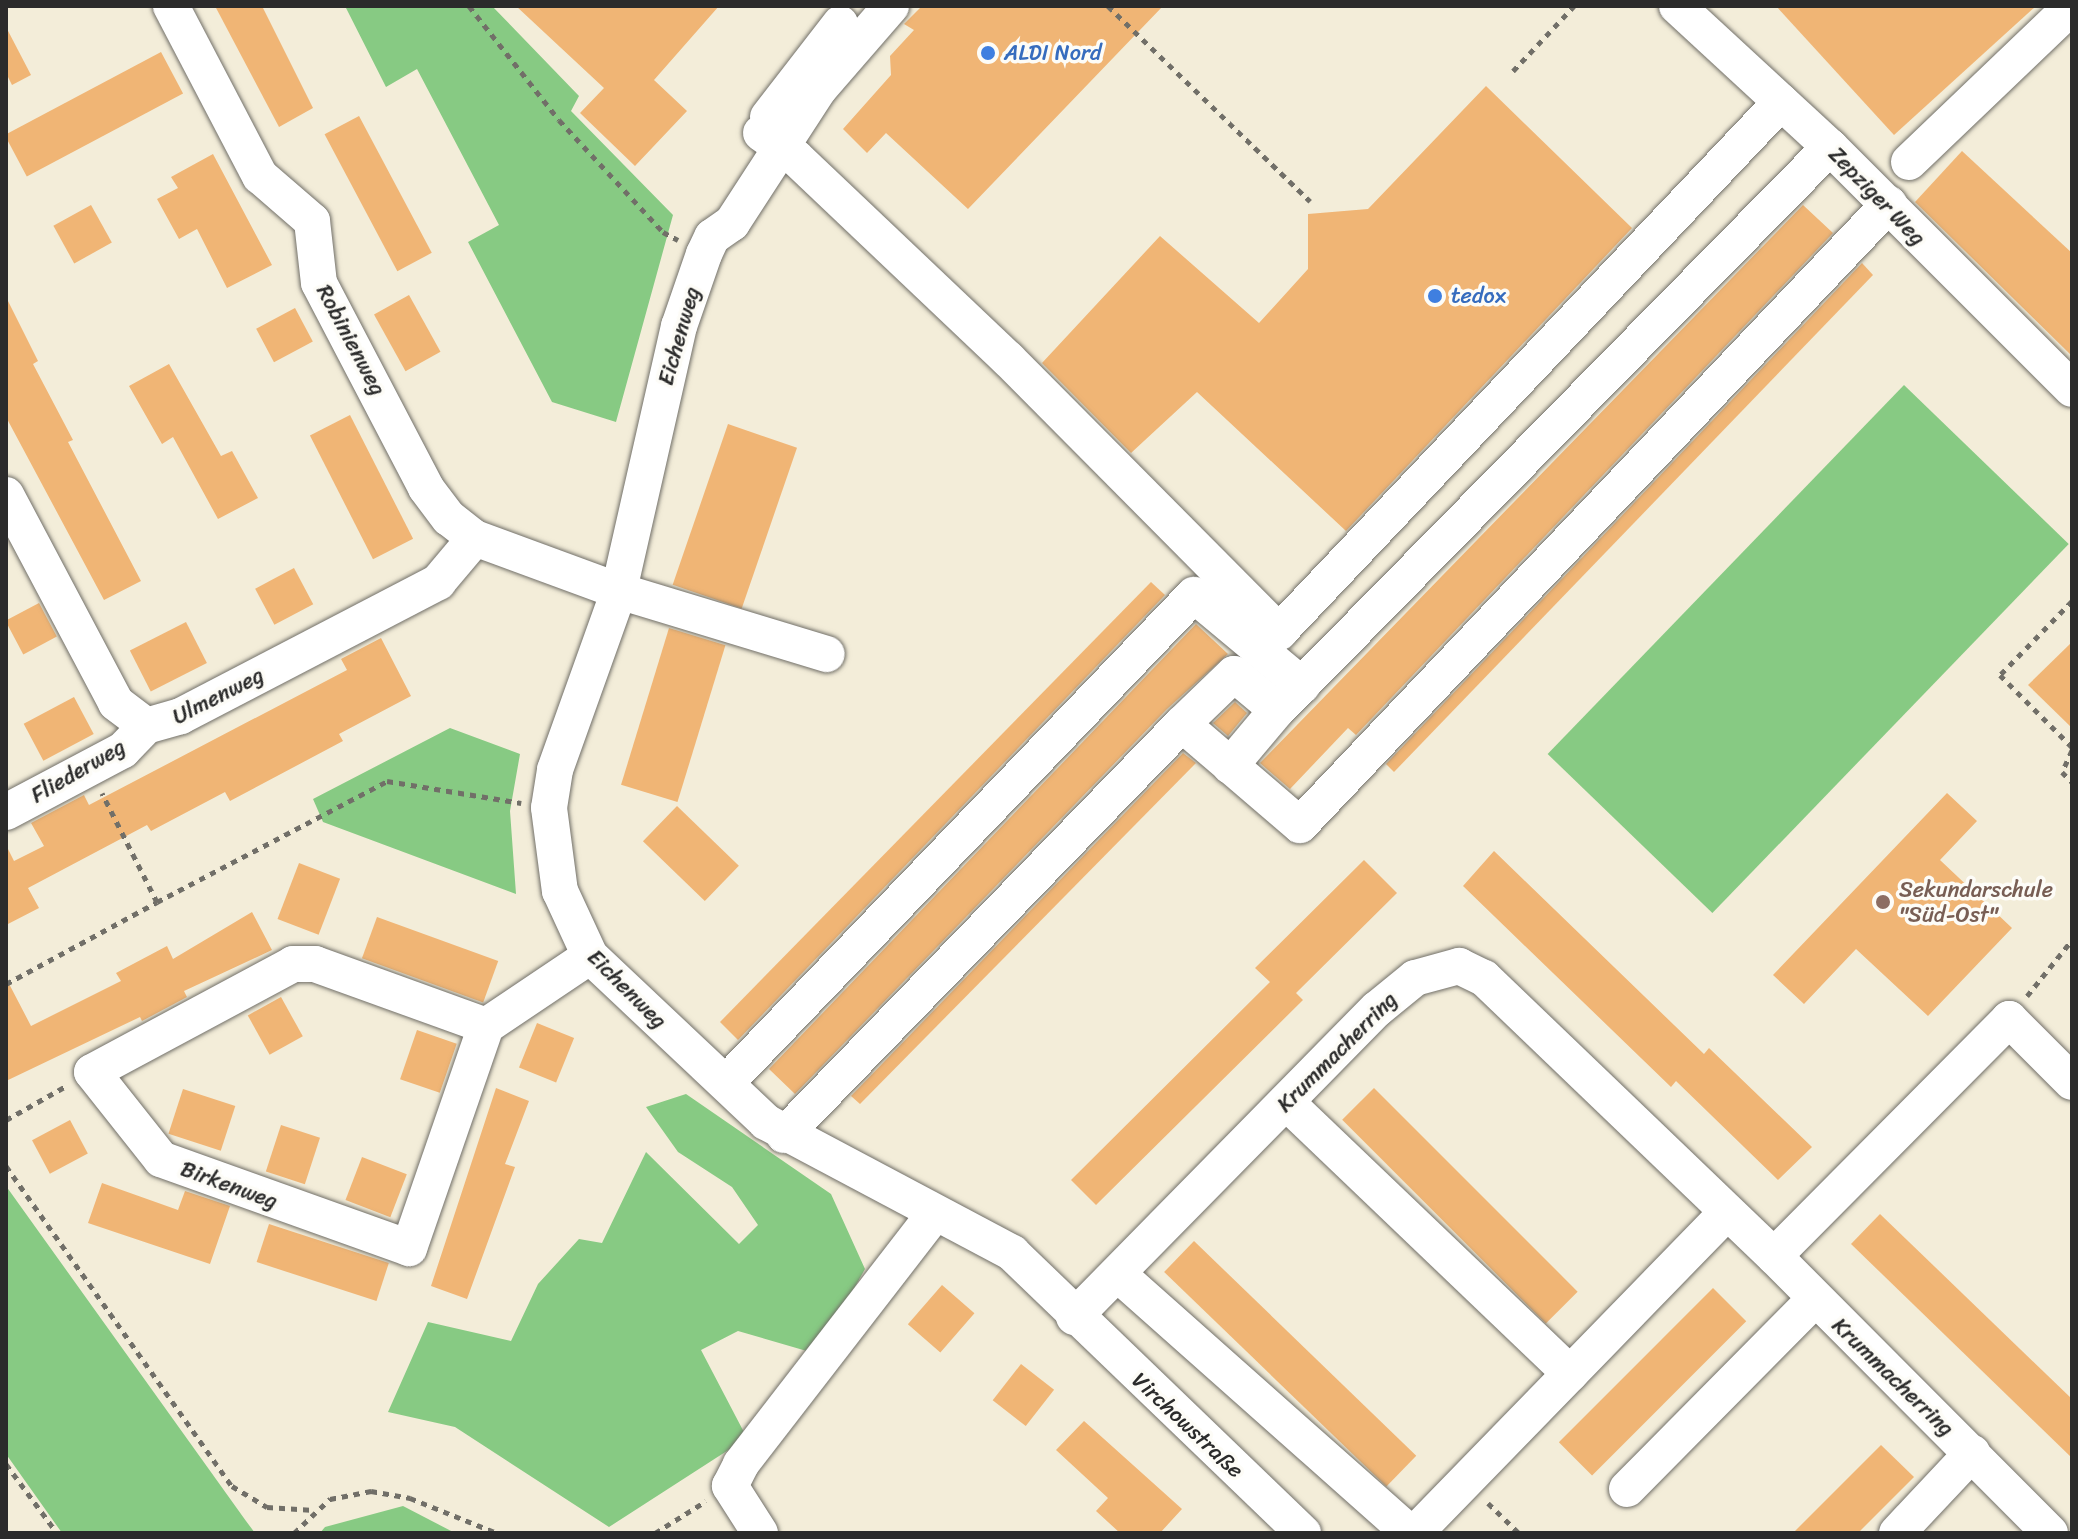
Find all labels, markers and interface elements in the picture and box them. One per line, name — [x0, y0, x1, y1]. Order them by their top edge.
place label: ALDI Nord — [1004, 40, 1101, 66]
marker: ALDI Nord — [979, 44, 997, 62]
street label: Zepziger Weg — [1823, 141, 1931, 251]
street label: Robinienweg — [311, 280, 391, 400]
place label: tedox — [1451, 283, 1506, 309]
street label: Eichenweg — [652, 284, 706, 388]
marker: tedox — [1426, 287, 1444, 305]
street label: Ulmenweg — [168, 662, 268, 730]
street label: Fliederweg — [26, 733, 130, 809]
place label: Sekundarschule "Süd-Ost" — [1899, 876, 2053, 928]
marker: Sekundarschule "Süd-Ost" — [1874, 893, 1892, 911]
street label: Eichenweg — [582, 944, 672, 1034]
street label: Krummacherring — [1271, 986, 1403, 1118]
street label: Birkenweg — [177, 1155, 281, 1215]
street label: Krummacherring — [1827, 1312, 1959, 1442]
street label: Virchowstraße — [1127, 1367, 1249, 1483]

